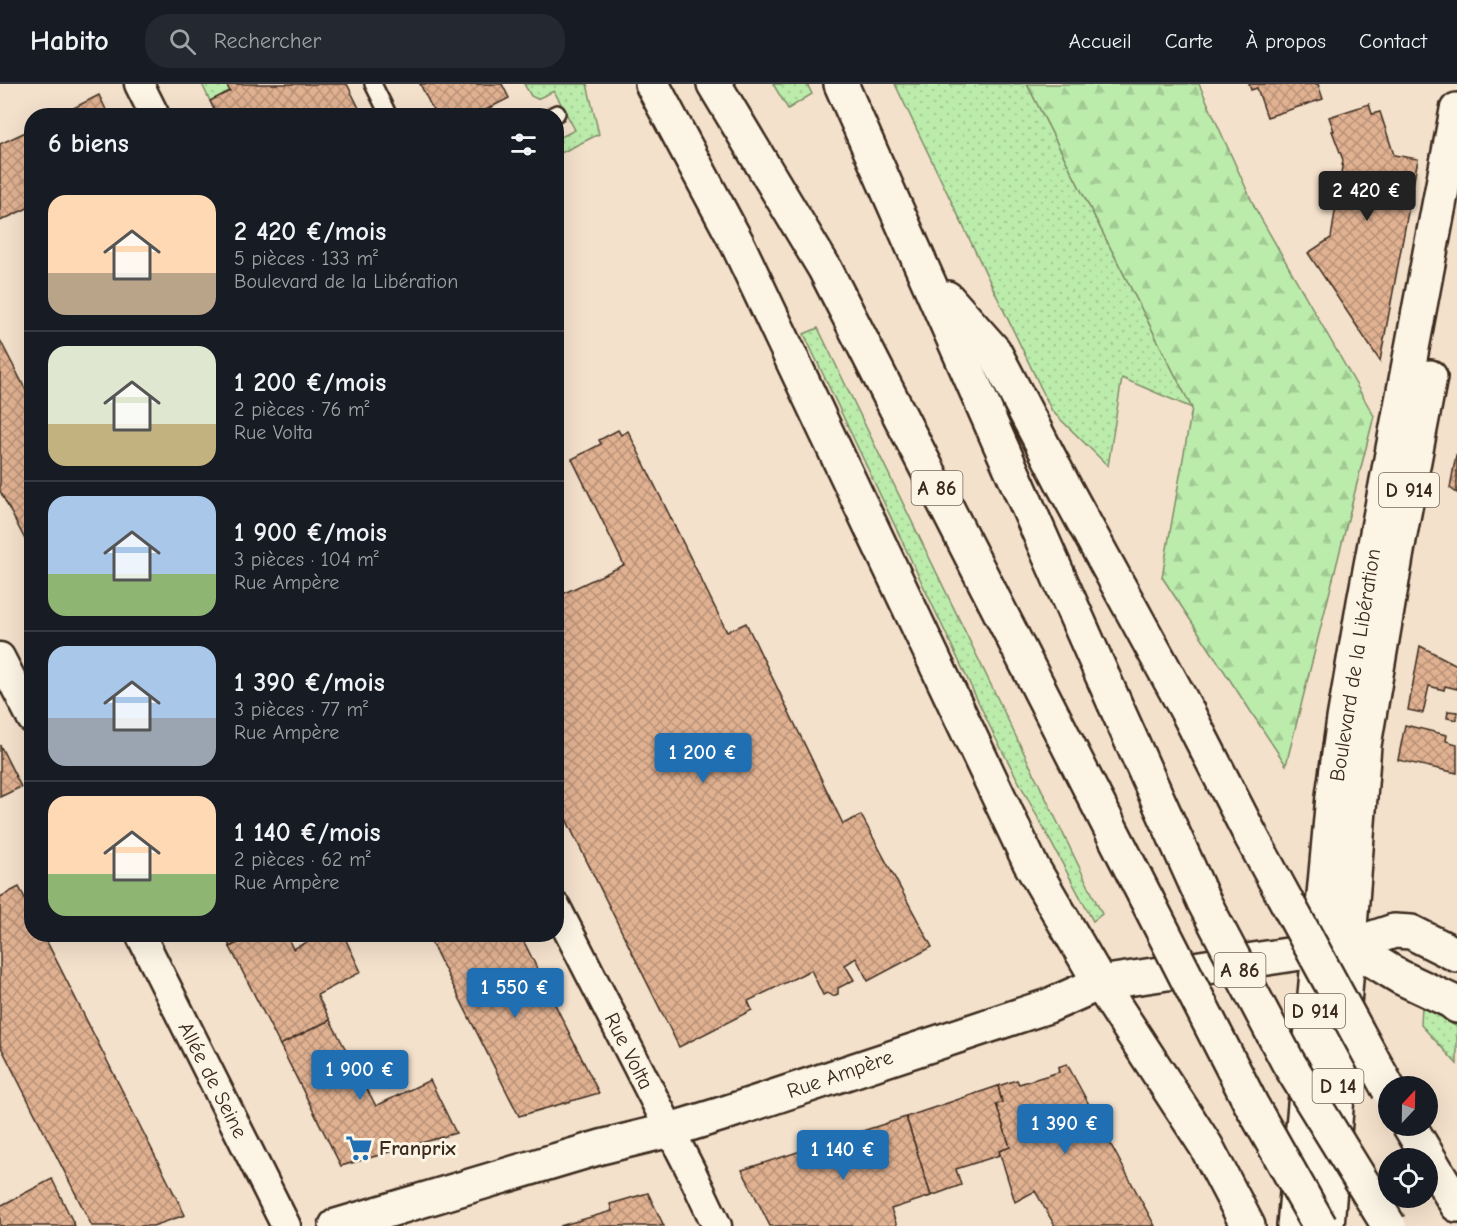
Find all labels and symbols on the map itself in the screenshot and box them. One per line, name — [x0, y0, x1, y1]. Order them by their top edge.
pin: 2 420 € — [1312, 171, 1422, 222]
road number: A 86 — [912, 471, 962, 505]
road number: D 914 — [1379, 473, 1439, 507]
street label: Boulevard de la Libération — [1325, 547, 1385, 783]
pin: 1 200 € — [648, 733, 758, 784]
road number: A 86 — [1214, 953, 1266, 987]
pin: 1 550 € — [460, 968, 570, 1019]
road number: D 914 — [1285, 994, 1345, 1028]
street label: Rue Volta — [600, 1009, 658, 1093]
street label: Allée de Seine — [173, 1018, 253, 1142]
street label: Rue Ampère — [784, 1045, 896, 1103]
pin: 1 900 € — [305, 1050, 415, 1101]
road number: D 14 — [1312, 1069, 1364, 1103]
north arrow — [1378, 1076, 1438, 1136]
pin: 1 390 € — [1010, 1104, 1120, 1155]
pin: 1 140 € — [788, 1130, 898, 1181]
supermarket icon: Franprix — [344, 1133, 374, 1163]
place label: Franprix — [379, 1136, 457, 1160]

